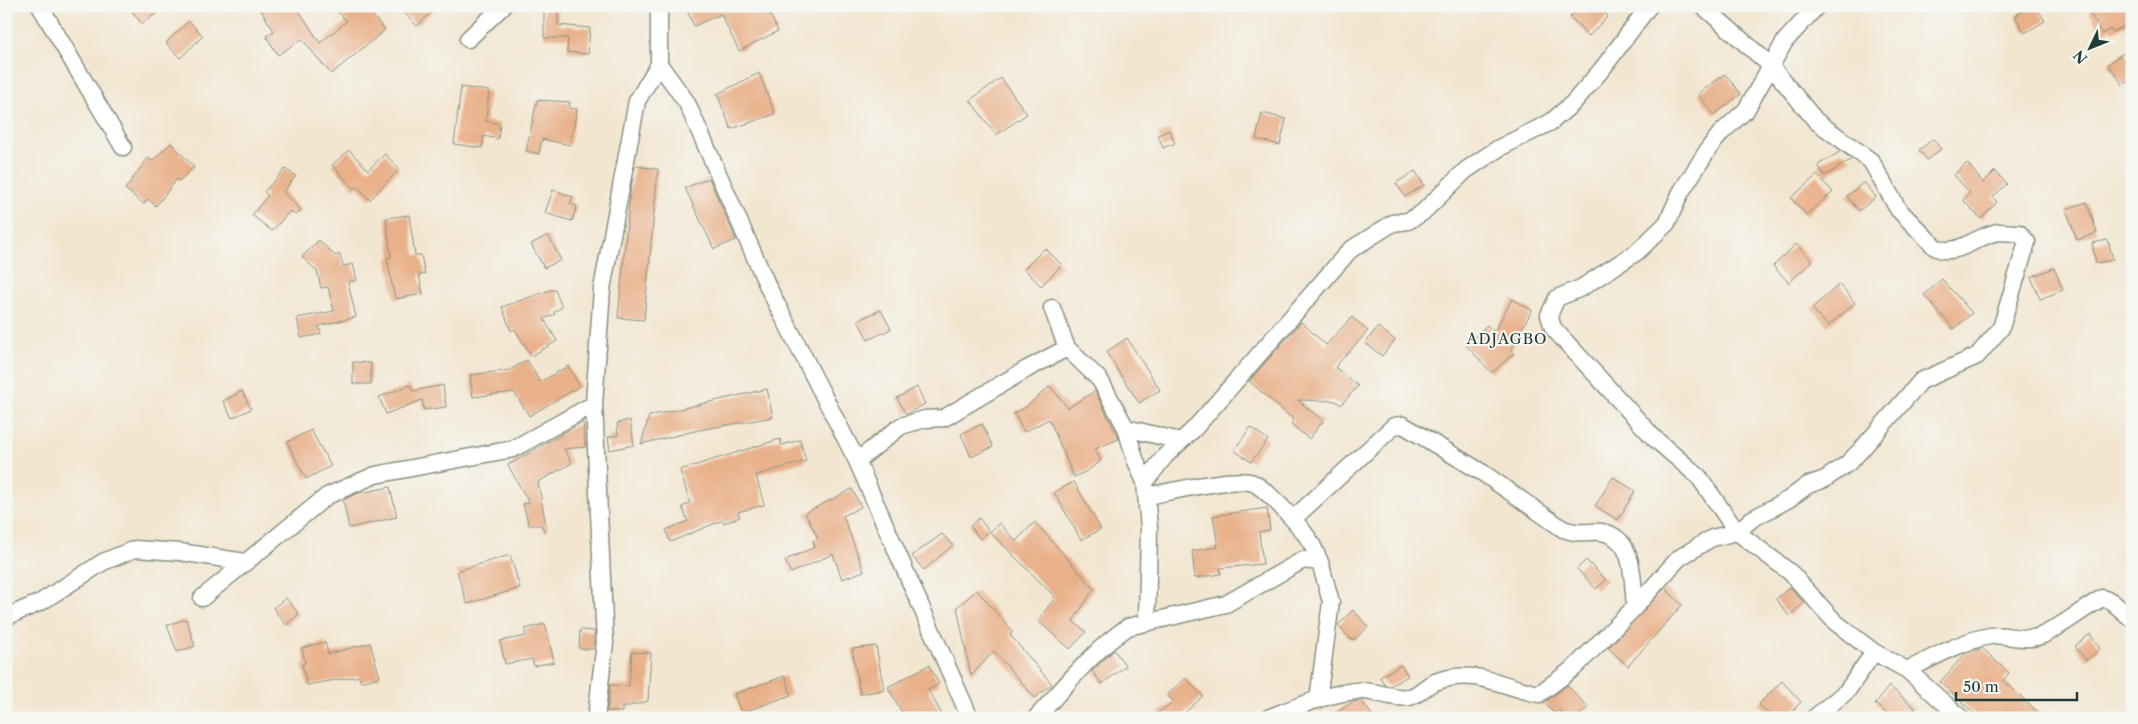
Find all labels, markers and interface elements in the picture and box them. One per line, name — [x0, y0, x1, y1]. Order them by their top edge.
north arrow — [2066, 22, 2116, 72]
text: N — [2070, 46, 2091, 67]
district label: ADJAGBO — [1465, 329, 1548, 348]
scale bar — [1956, 669, 2077, 701]
text: 50 m — [1963, 677, 1999, 696]

